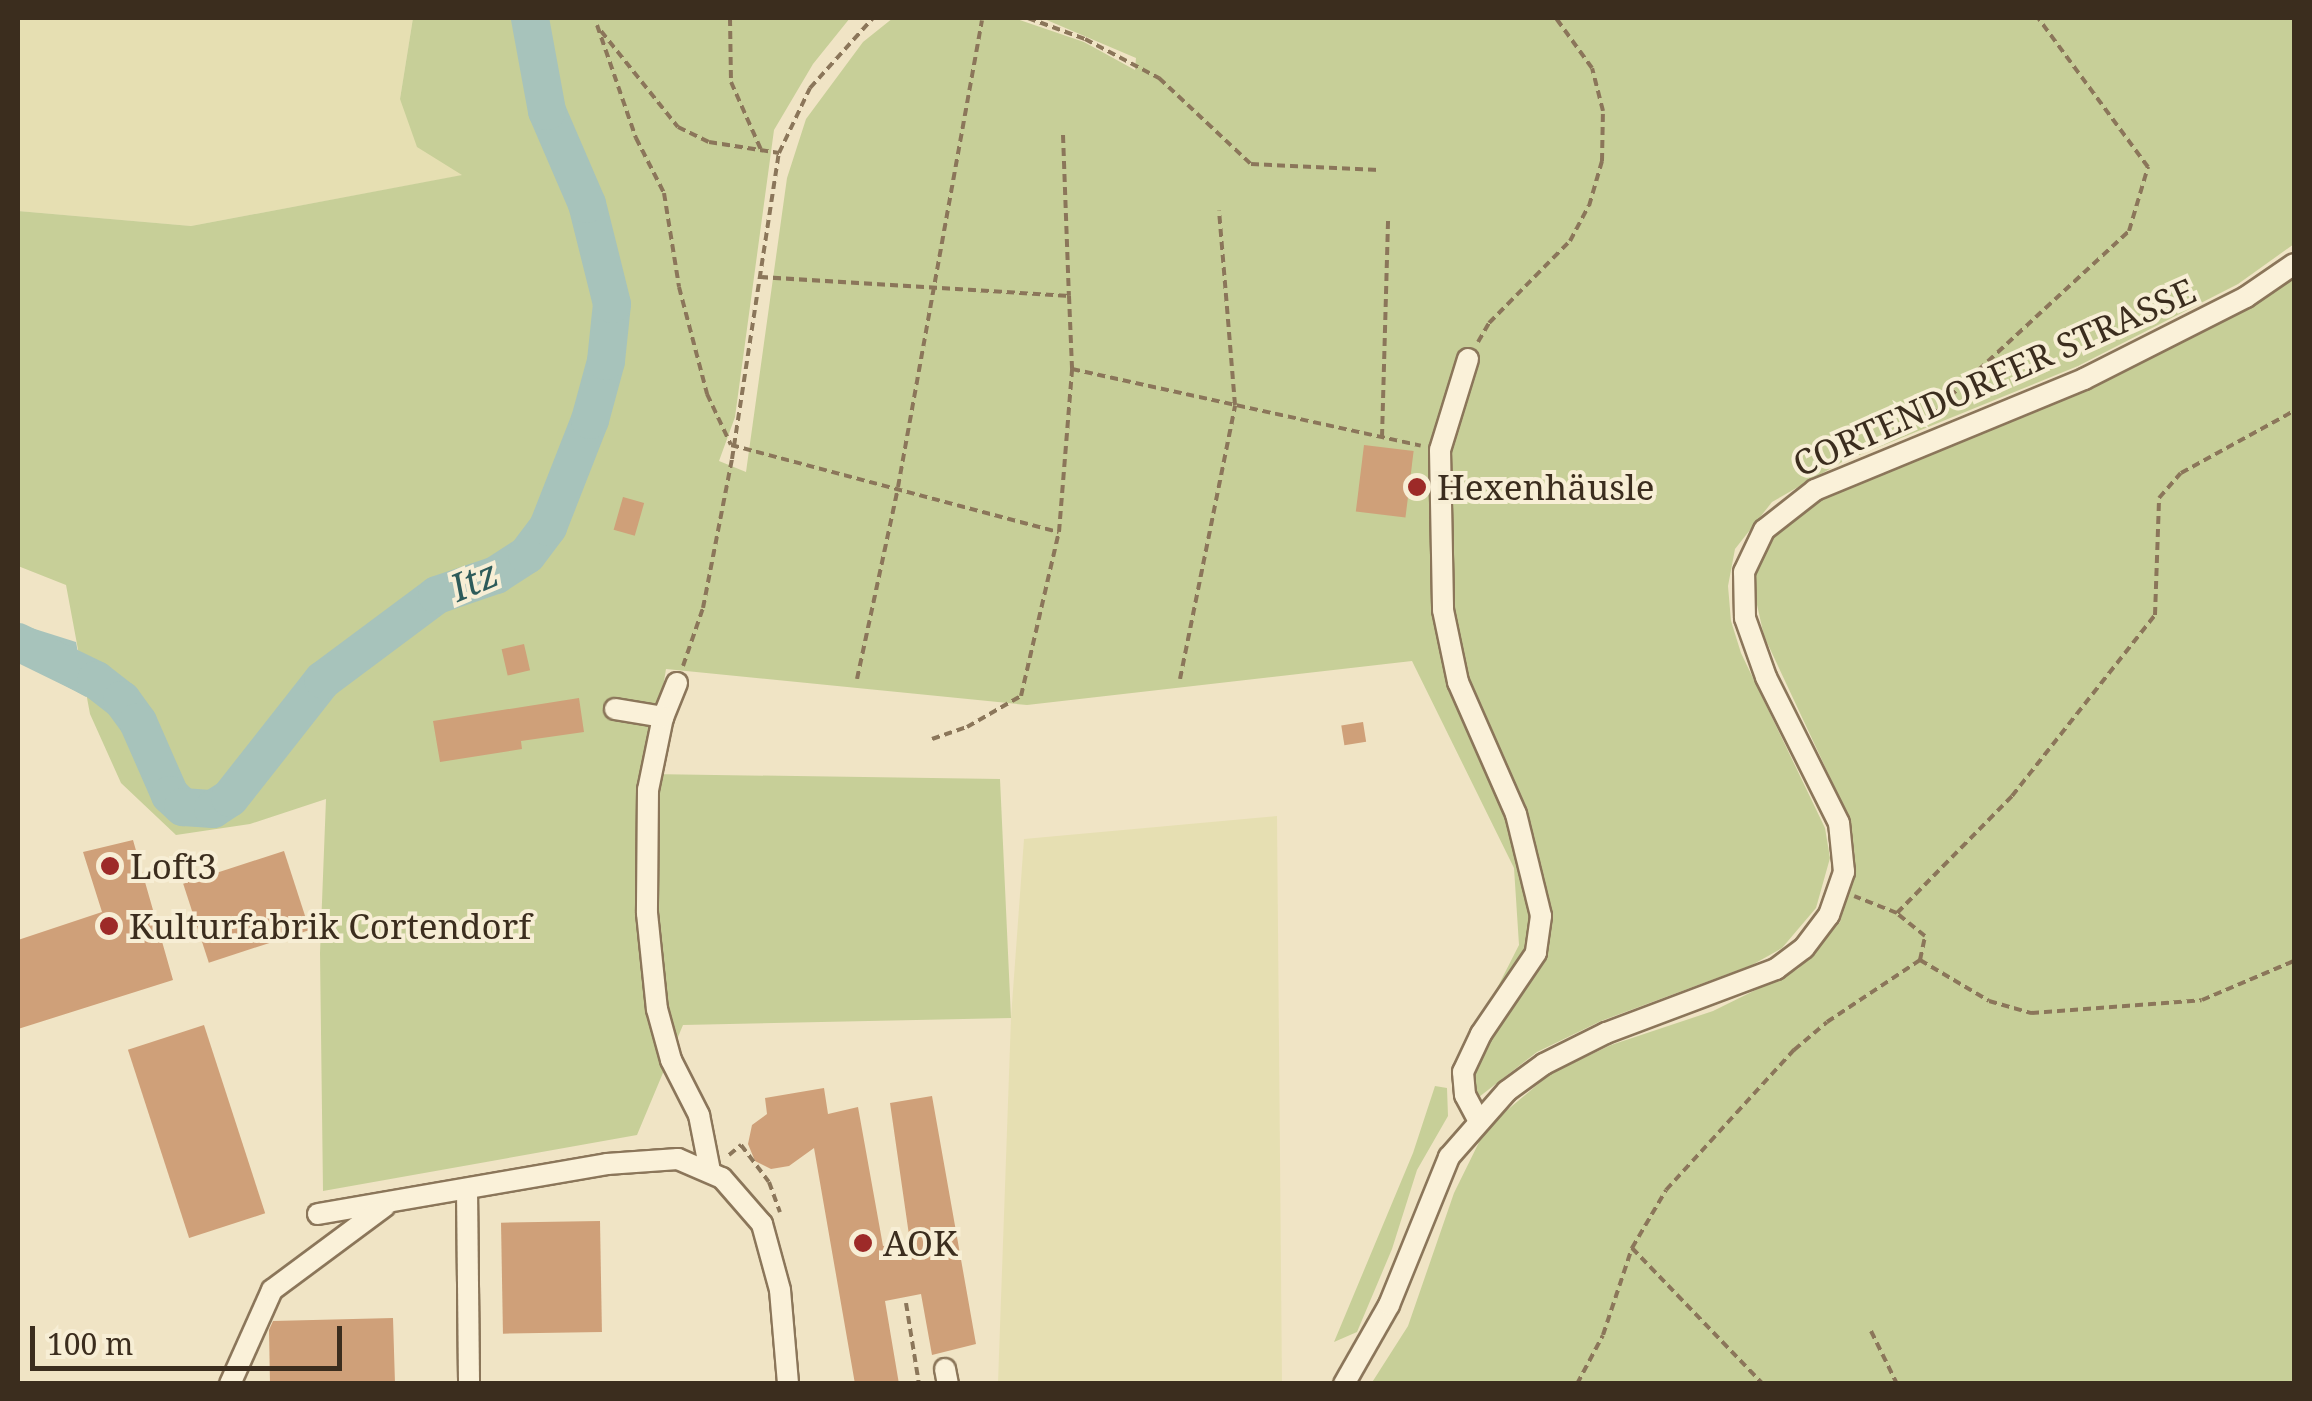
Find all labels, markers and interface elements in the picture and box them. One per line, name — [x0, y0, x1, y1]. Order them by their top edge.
street label: CORTENDORFER STRASSE — [1786, 269, 2202, 485]
place label: Hexenhäusle — [1437, 466, 1655, 508]
marker: Hexenhäusle — [1406, 476, 1428, 498]
water label: Itz — [443, 550, 505, 610]
place label: Loft3 — [130, 845, 217, 887]
marker: Loft3 — [99, 855, 121, 877]
place label: Kulturfabrik Cortendorf — [129, 905, 531, 947]
marker: Kulturfabrik Cortendorf — [98, 915, 120, 937]
place label: AOK — [883, 1222, 957, 1264]
marker: AOK — [852, 1232, 874, 1254]
scale bar — [35, 1306, 348, 1368]
text: 100 m — [47, 1323, 133, 1364]

